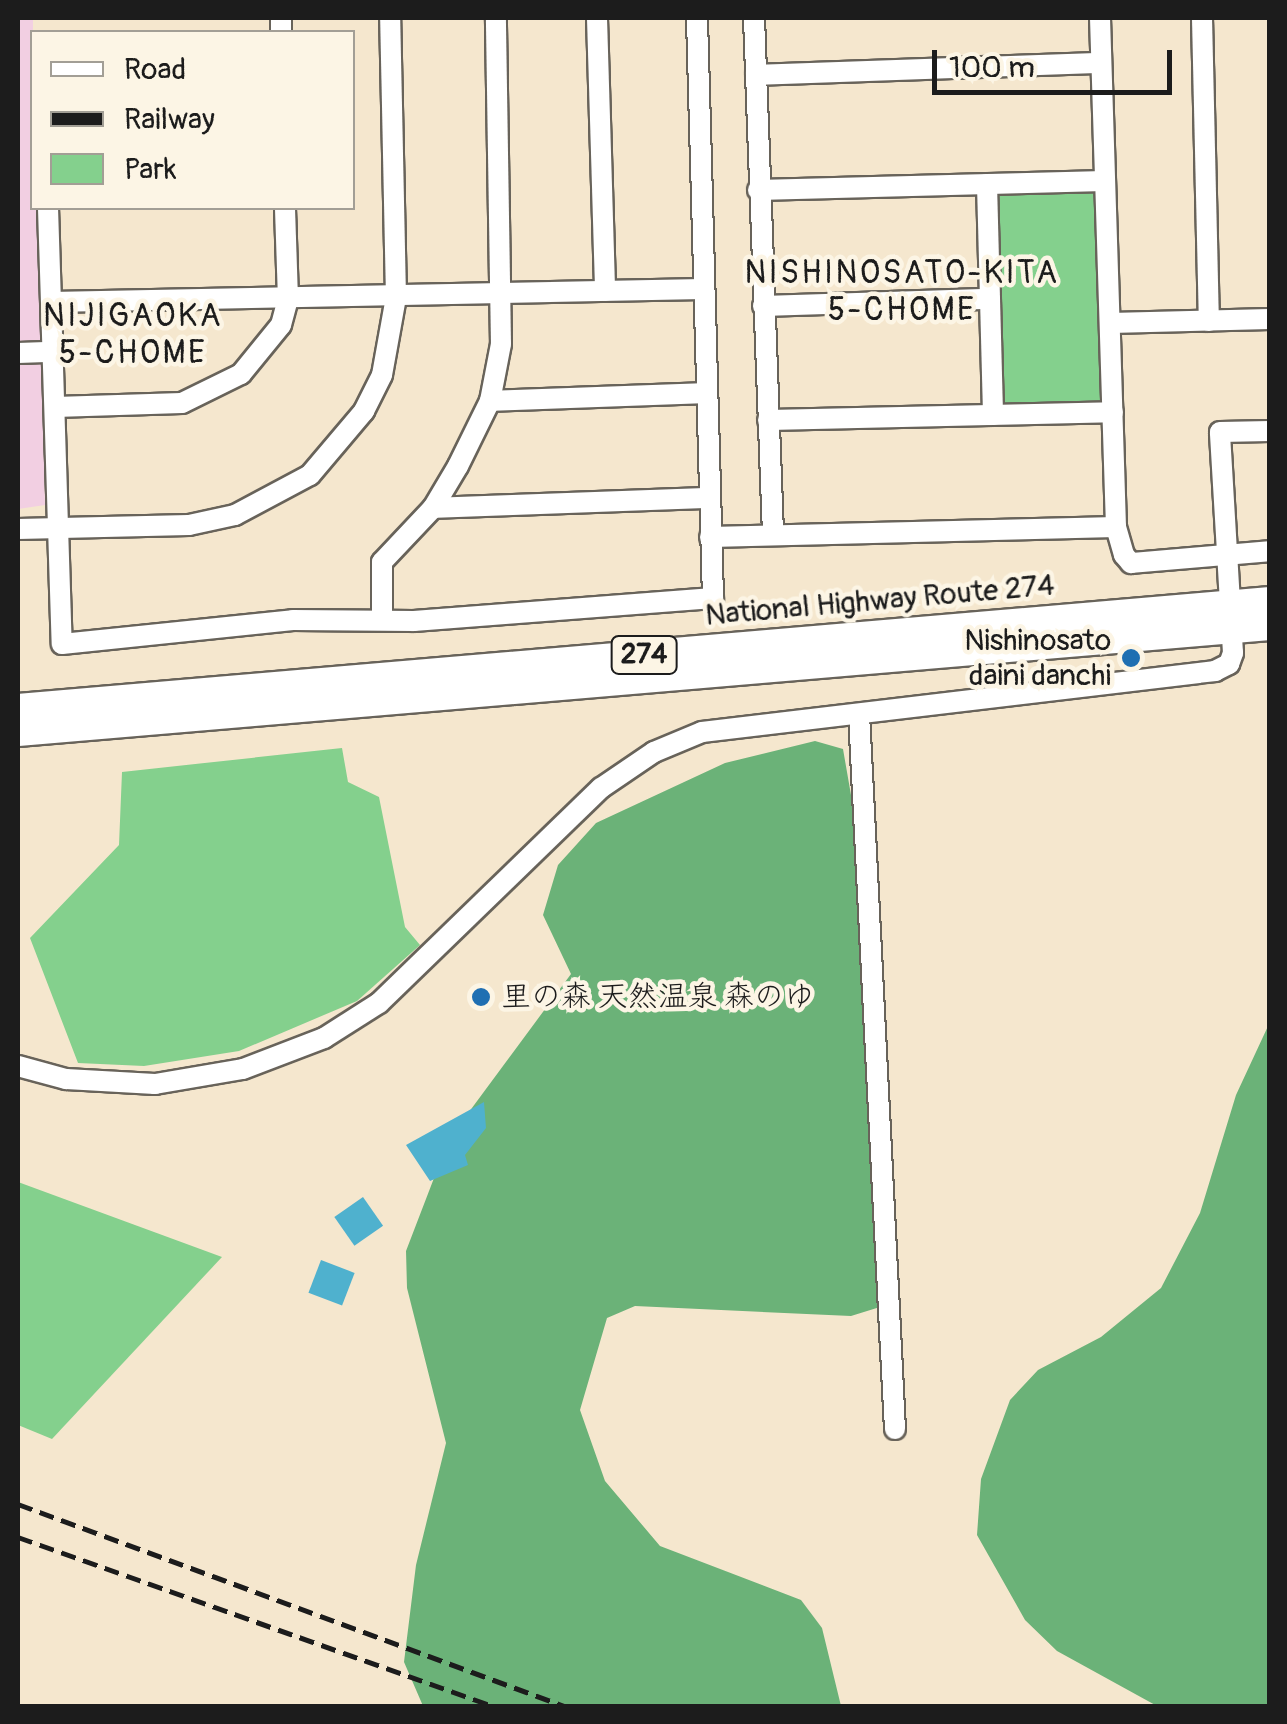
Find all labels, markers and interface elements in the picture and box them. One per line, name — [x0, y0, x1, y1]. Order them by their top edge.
legend — [30, 30, 355, 210]
scale bar — [937, 30, 1177, 92]
text: 100 m — [949, 49, 1035, 86]
text: Road — [124, 51, 186, 88]
text: Railway — [124, 101, 215, 138]
text: Park — [124, 151, 177, 188]
district label: NISHINOSATO-KITA 5-CHOME — [744, 255, 1060, 330]
district label: NIJIGAOKA 5-CHOME — [43, 298, 223, 373]
street label: National Highway Route 274 — [704, 568, 1056, 634]
place label: Nishinosato daini danchi — [964, 623, 1111, 694]
road number: 274 — [609, 632, 679, 678]
marker: Nishinosato daini danchi — [1120, 647, 1142, 669]
place label: 里の森 天然温泉 森のゆ — [501, 979, 814, 1015]
marker: 里の森 天然温泉 森のゆ — [470, 986, 492, 1008]

